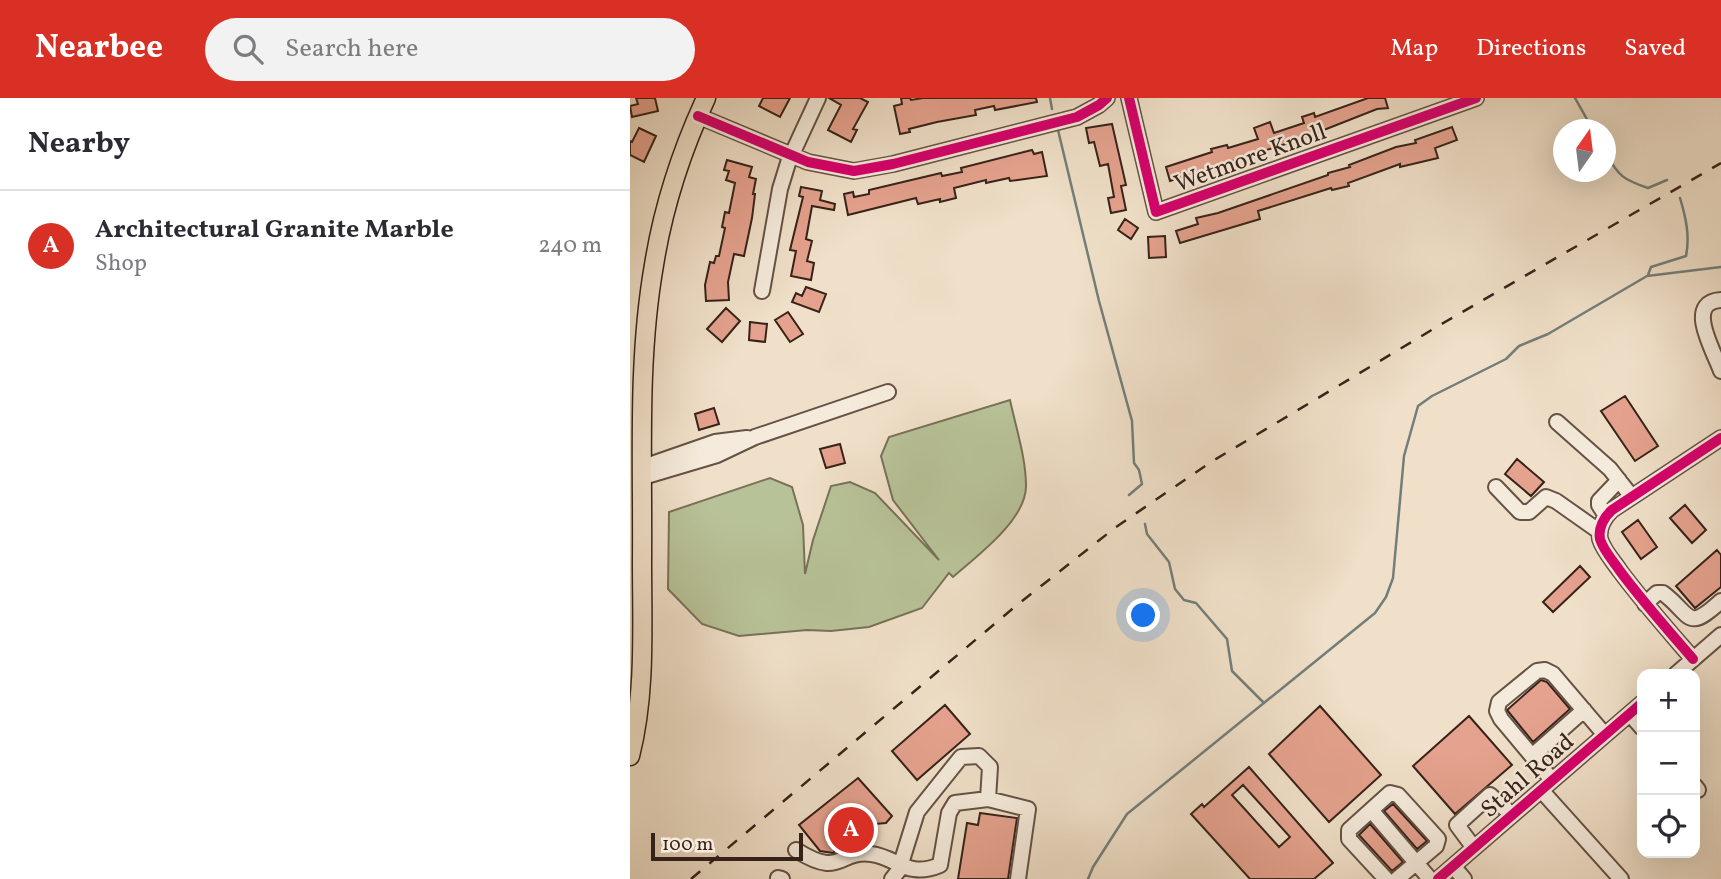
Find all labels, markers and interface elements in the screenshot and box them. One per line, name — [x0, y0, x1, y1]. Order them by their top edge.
search box — [205, 18, 695, 81]
text: Nearbee — [35, 26, 163, 72]
icon: search — [229, 30, 267, 68]
text: Search here — [285, 31, 418, 67]
text: Map — [1390, 32, 1438, 66]
text: Directions — [1476, 32, 1586, 66]
text: Saved — [1624, 32, 1686, 66]
street label: Wetmore Knoll — [1170, 116, 1332, 202]
north arrow — [1553, 119, 1616, 182]
text: Nearby — [28, 123, 130, 165]
text: Architectural Granite Marble — [95, 212, 454, 248]
text: A — [43, 230, 59, 262]
text: 240 m — [538, 230, 602, 262]
text: Shop — [95, 248, 147, 280]
your location — [1126, 598, 1160, 632]
map controls — [1637, 669, 1700, 858]
button: + — [1637, 669, 1700, 732]
street label: Stahl Road — [1474, 726, 1583, 827]
button: − — [1637, 732, 1700, 795]
button: locate — [1637, 795, 1700, 858]
pin: A — [828, 804, 874, 856]
scale bar — [651, 830, 803, 862]
text: 100 m — [662, 832, 713, 858]

